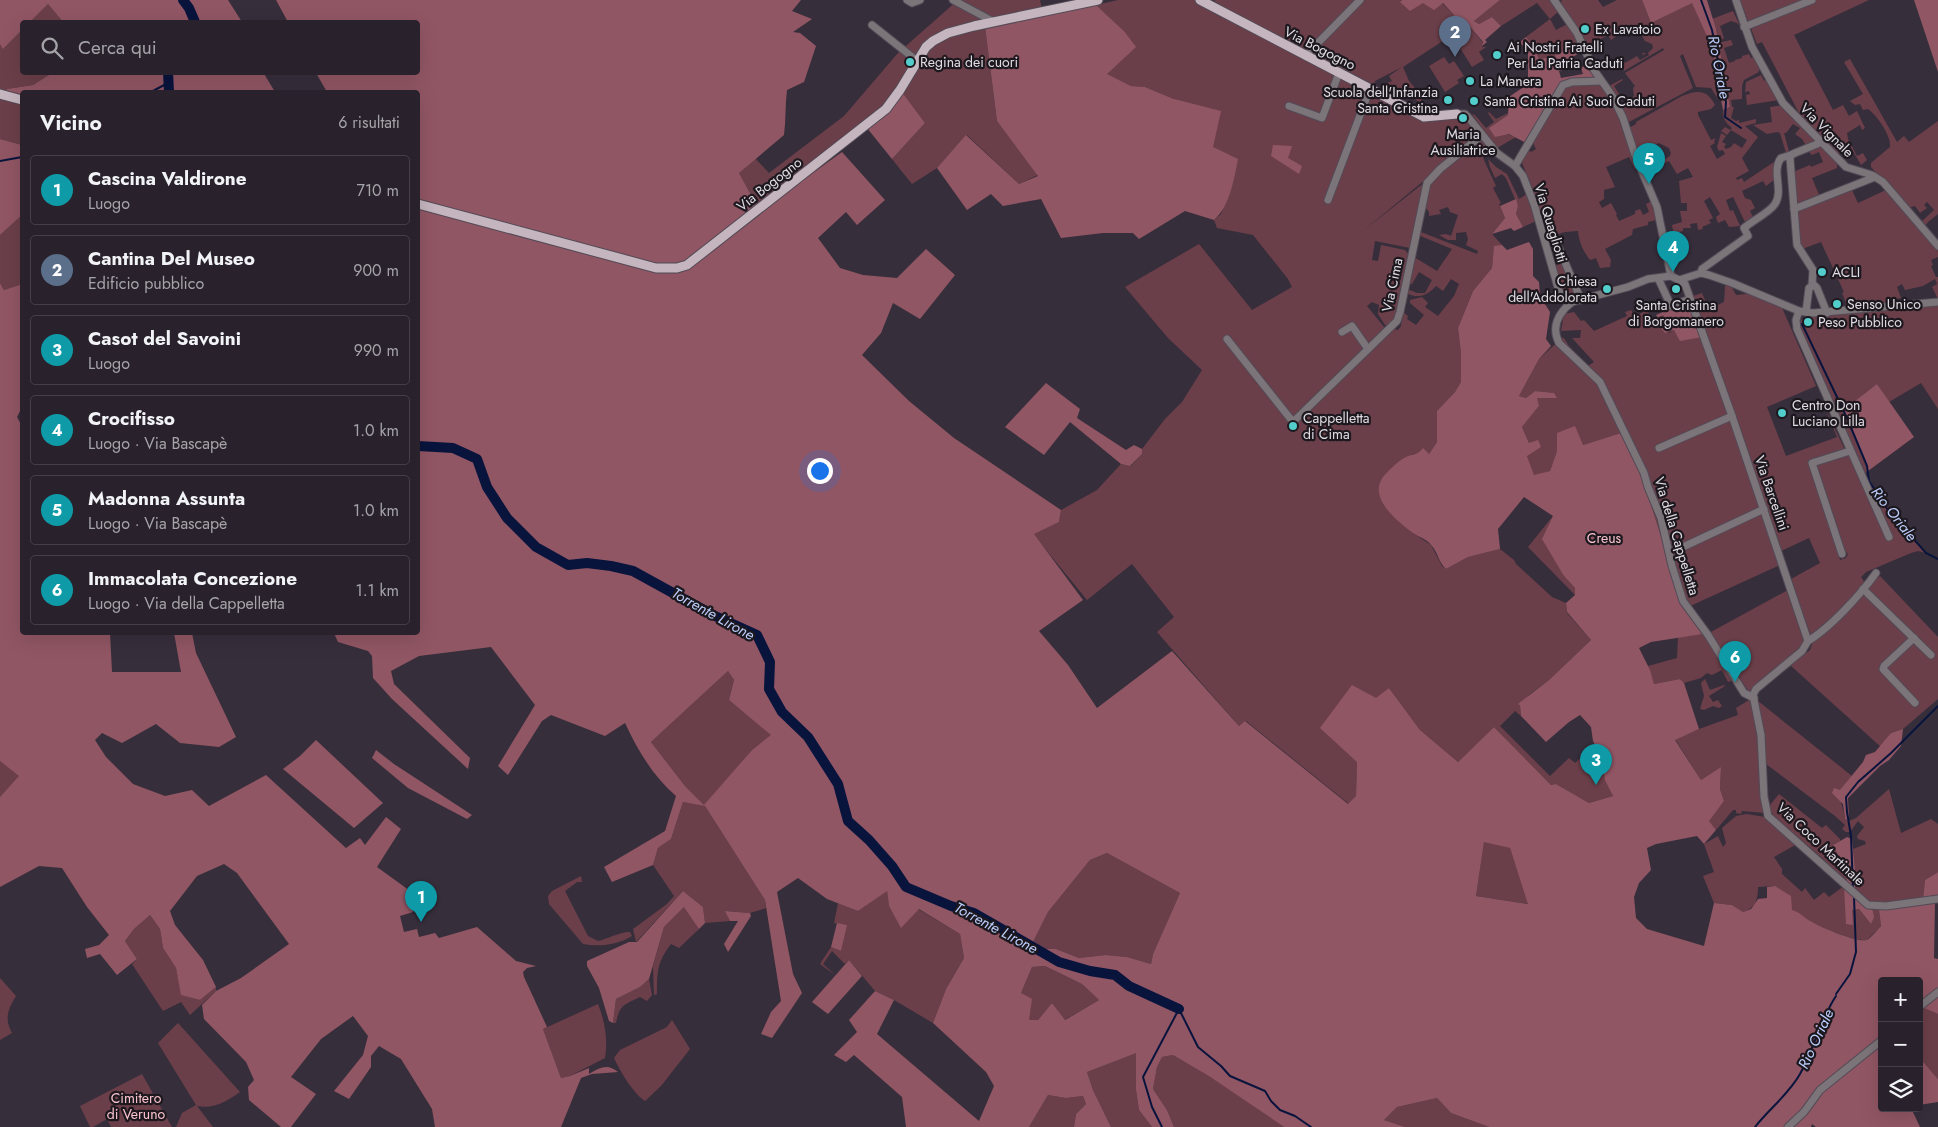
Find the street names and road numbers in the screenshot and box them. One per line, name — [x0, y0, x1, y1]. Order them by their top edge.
street label: Via Bogogno — [1281, 21, 1360, 75]
street label: Via Vignale — [1795, 98, 1859, 162]
street label: Via Bogogno — [732, 152, 806, 216]
street label: Via Quagliotti — [1529, 181, 1573, 265]
street label: Via Cima — [1377, 256, 1407, 314]
street label: Via Barcellini — [1750, 453, 1794, 533]
street label: Via della Cappelletta — [1649, 474, 1705, 598]
street label: Via Coco Martinale — [1772, 798, 1870, 890]

